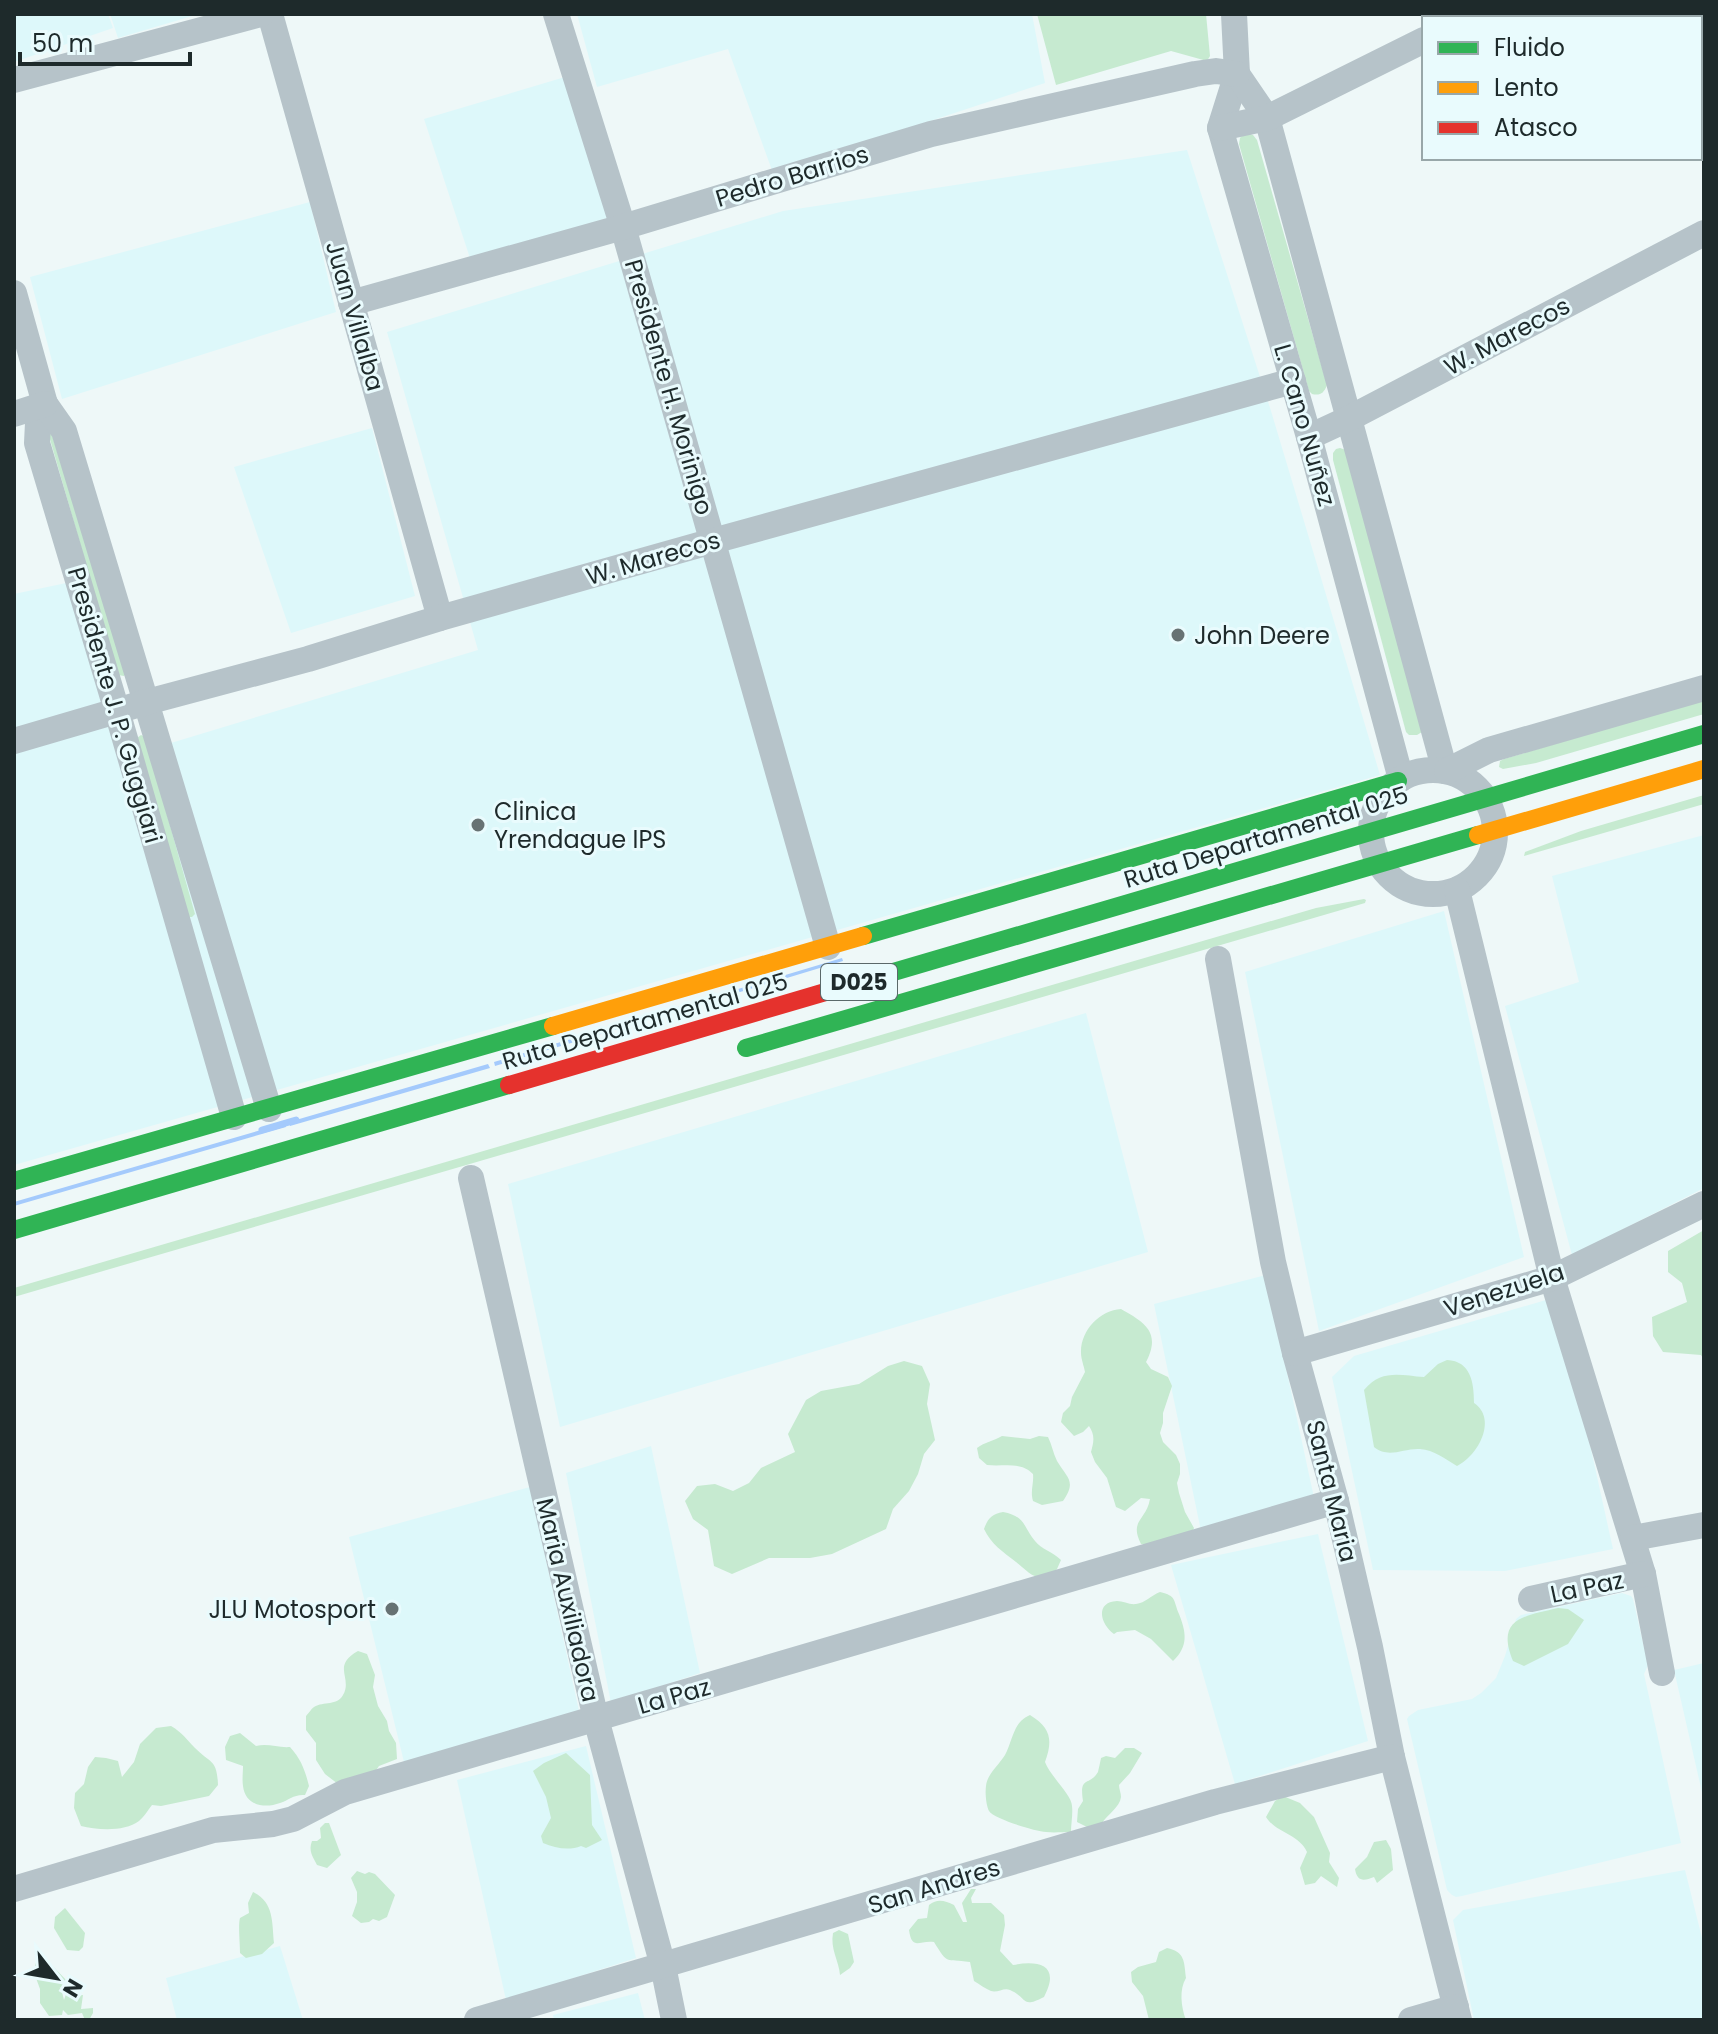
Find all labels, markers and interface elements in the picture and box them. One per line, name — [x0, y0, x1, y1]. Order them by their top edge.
scale bar — [20, 16, 190, 66]
legend — [1422, 16, 1702, 160]
text: 50 m — [32, 27, 93, 60]
text: Fluido — [1494, 31, 1565, 64]
text: Lento — [1494, 71, 1559, 104]
text: Atasco — [1494, 111, 1578, 144]
street label: Pedro Barrios — [711, 137, 873, 215]
street label: Juan Villalba — [318, 237, 392, 395]
street label: Presidente H. Morinigo — [617, 255, 721, 519]
street label: W. Marecos — [1438, 289, 1576, 383]
street label: L. Cano Nuñez — [1266, 340, 1344, 510]
street label: W. Marecos — [582, 523, 724, 593]
street label: Presidente J. P. Guggiari — [60, 563, 170, 847]
place label: John Deere — [1194, 619, 1330, 652]
marker: John Deere — [1169, 626, 1187, 644]
street label: Ruta Departamental 025 — [1120, 778, 1412, 896]
place label: Clinica Yrendague IPS — [494, 795, 666, 856]
marker: Clinica Yrendague IPS — [469, 816, 487, 834]
street label: Ruta Departamental 025 — [498, 964, 792, 1078]
road number: D025 — [821, 964, 897, 1000]
street label: Venezuela — [1440, 1255, 1568, 1325]
street label: Santa Maria — [1298, 1417, 1366, 1565]
street label: Maria Auxiliadora — [529, 1495, 607, 1705]
street label: La Paz — [1547, 1563, 1627, 1611]
place label: JLU Motosport — [208, 1593, 376, 1626]
marker: JLU Motosport — [383, 1600, 401, 1618]
street label: La Paz — [634, 1670, 714, 1722]
street label: San Andres — [864, 1850, 1004, 1922]
north arrow — [16, 1938, 96, 2018]
text: N — [55, 1973, 90, 2003]

